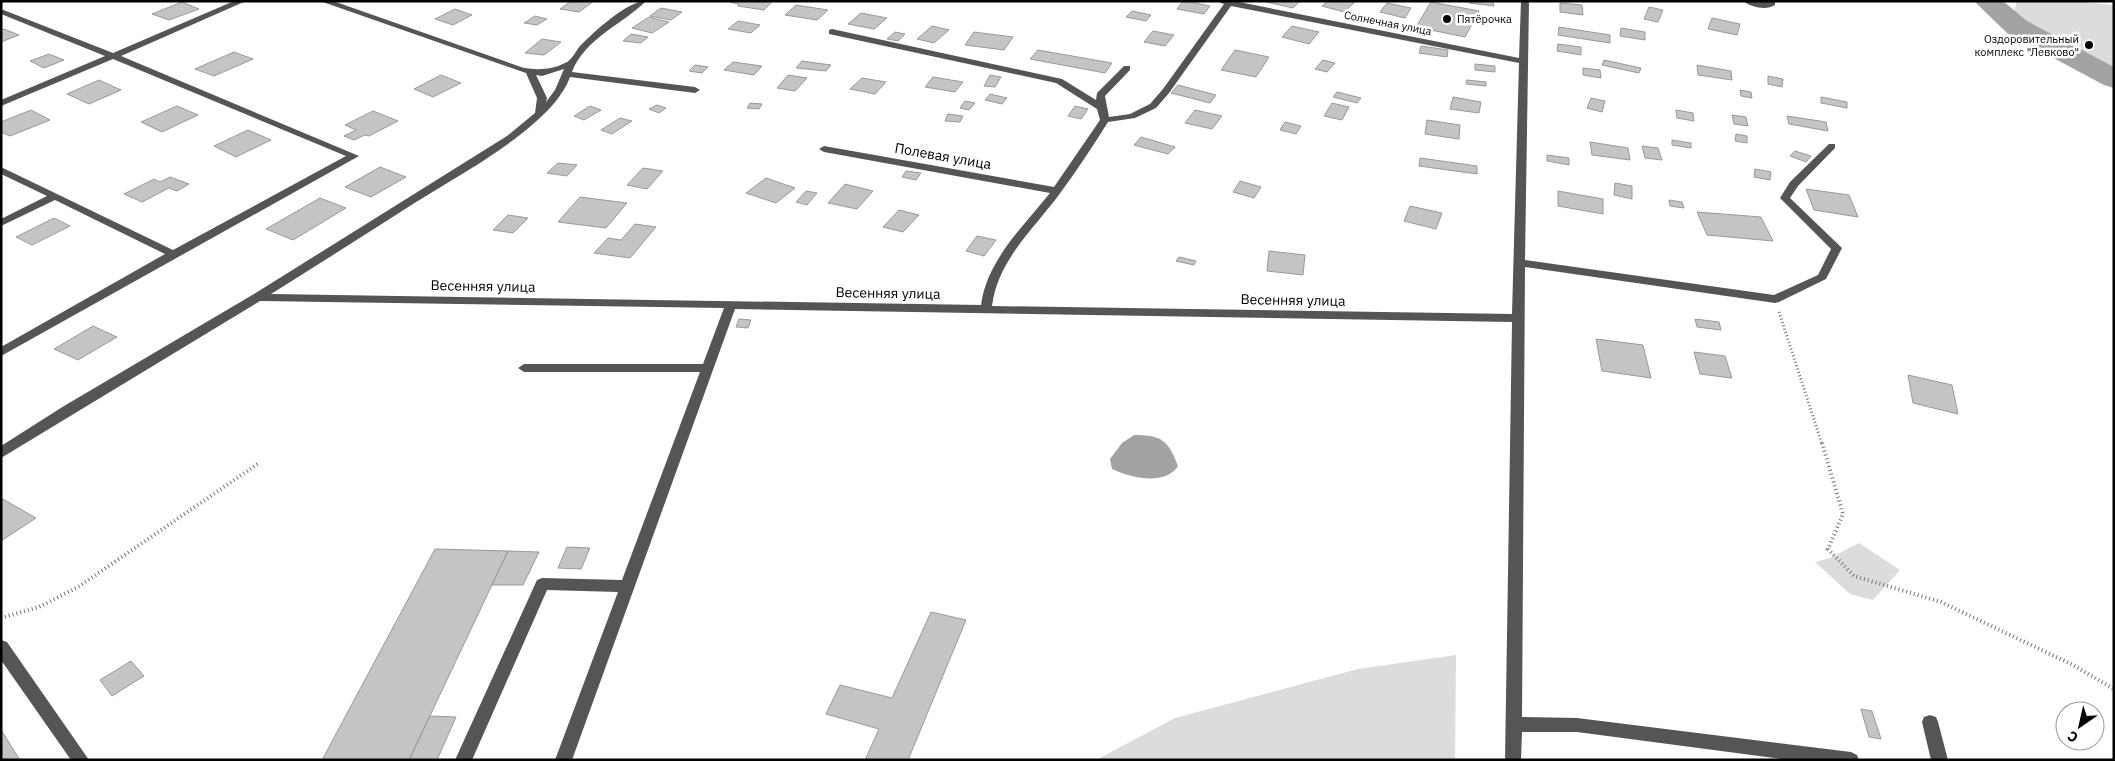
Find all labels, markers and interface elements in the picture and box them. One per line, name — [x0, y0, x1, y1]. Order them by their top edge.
street label: Солнечная улица — [1343, 8, 1433, 38]
place label: Пятёрочка — [1457, 12, 1512, 26]
marker: Пятёрочка — [1441, 13, 1453, 25]
place label: Оздоровительный комплекс "Левково" — [1974, 32, 2079, 59]
marker: Оздоровительный комплекс "Левково" — [2083, 39, 2095, 51]
street label: Полевая улица — [893, 139, 993, 173]
street label: Весенняя улица — [430, 276, 536, 296]
street label: Весенняя улица — [835, 283, 941, 303]
street label: Весенняя улица — [1240, 290, 1346, 310]
north arrow — [2055, 701, 2105, 751]
text: С — [2064, 727, 2082, 747]

